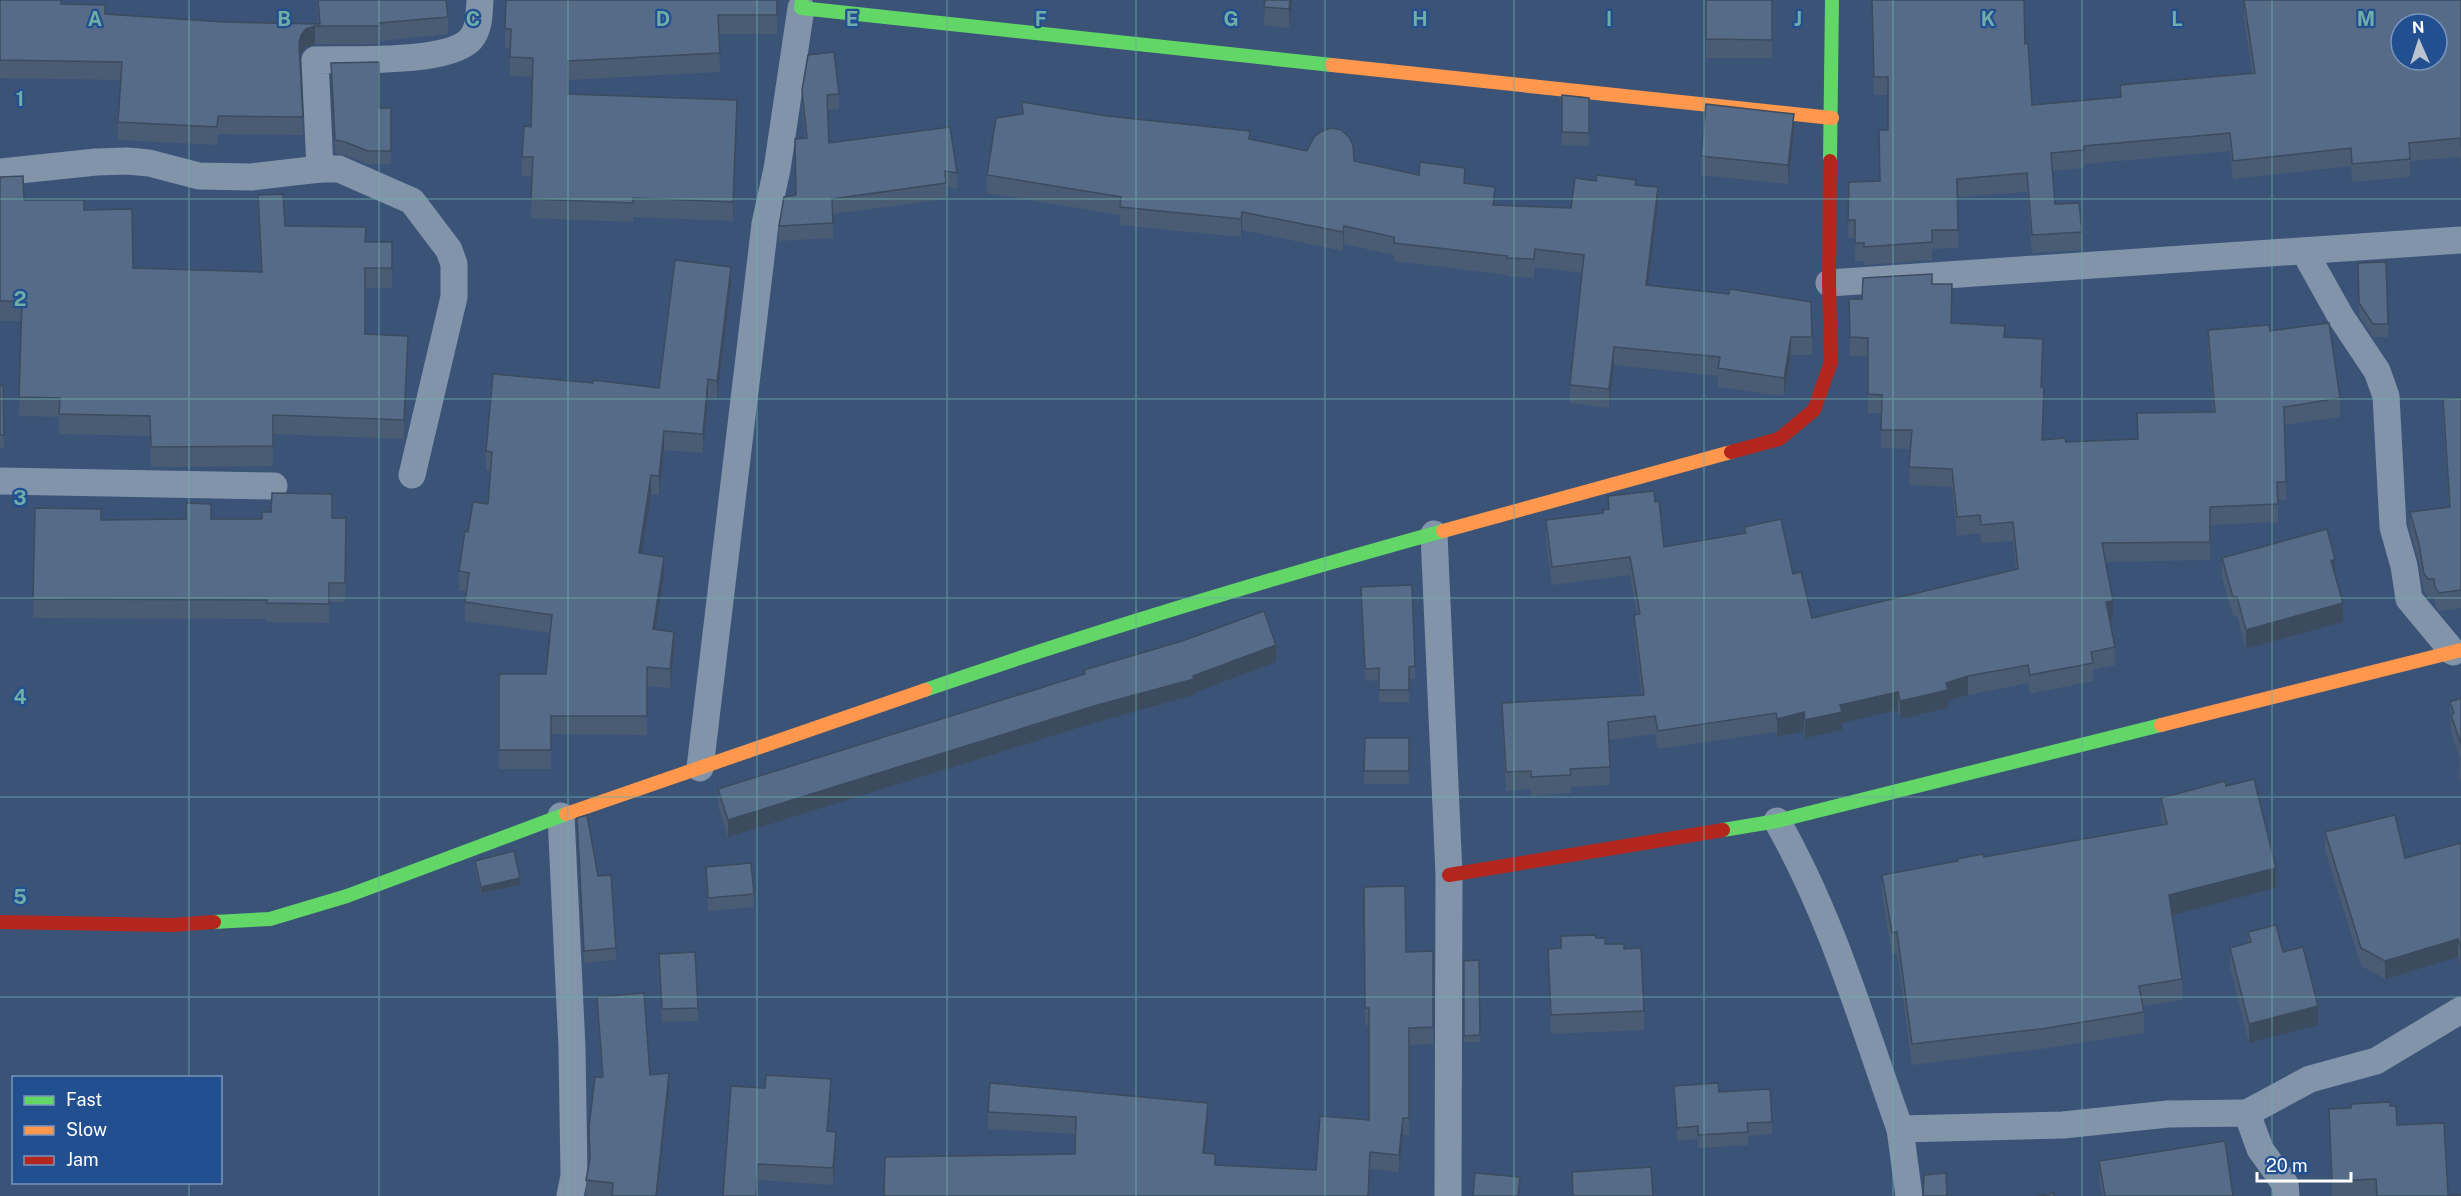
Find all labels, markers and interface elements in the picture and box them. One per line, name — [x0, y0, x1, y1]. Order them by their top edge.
text: A — [88, 7, 102, 31]
text: B — [277, 7, 291, 31]
text: C — [466, 7, 480, 31]
text: D — [656, 7, 670, 31]
text: E — [846, 7, 858, 31]
text: F — [1035, 7, 1047, 31]
text: G — [1223, 7, 1239, 31]
text: H — [1412, 7, 1428, 31]
text: I — [1606, 7, 1612, 31]
text: J — [1794, 7, 1802, 31]
text: K — [1981, 7, 1995, 31]
text: L — [2171, 7, 2183, 31]
text: M — [2357, 7, 2375, 31]
north arrow — [2389, 12, 2449, 72]
text: N — [2411, 18, 2425, 37]
text: 1 — [16, 87, 24, 111]
text: 2 — [14, 287, 26, 311]
text: 3 — [13, 486, 27, 510]
text: 4 — [13, 685, 27, 709]
text: 5 — [13, 885, 27, 909]
legend — [12, 1076, 222, 1184]
text: Fast — [66, 1089, 102, 1110]
text: Slow — [66, 1119, 107, 1140]
scale bar — [2257, 1145, 2352, 1183]
text: Jam — [66, 1149, 99, 1170]
text: 20 m — [2266, 1155, 2308, 1176]

